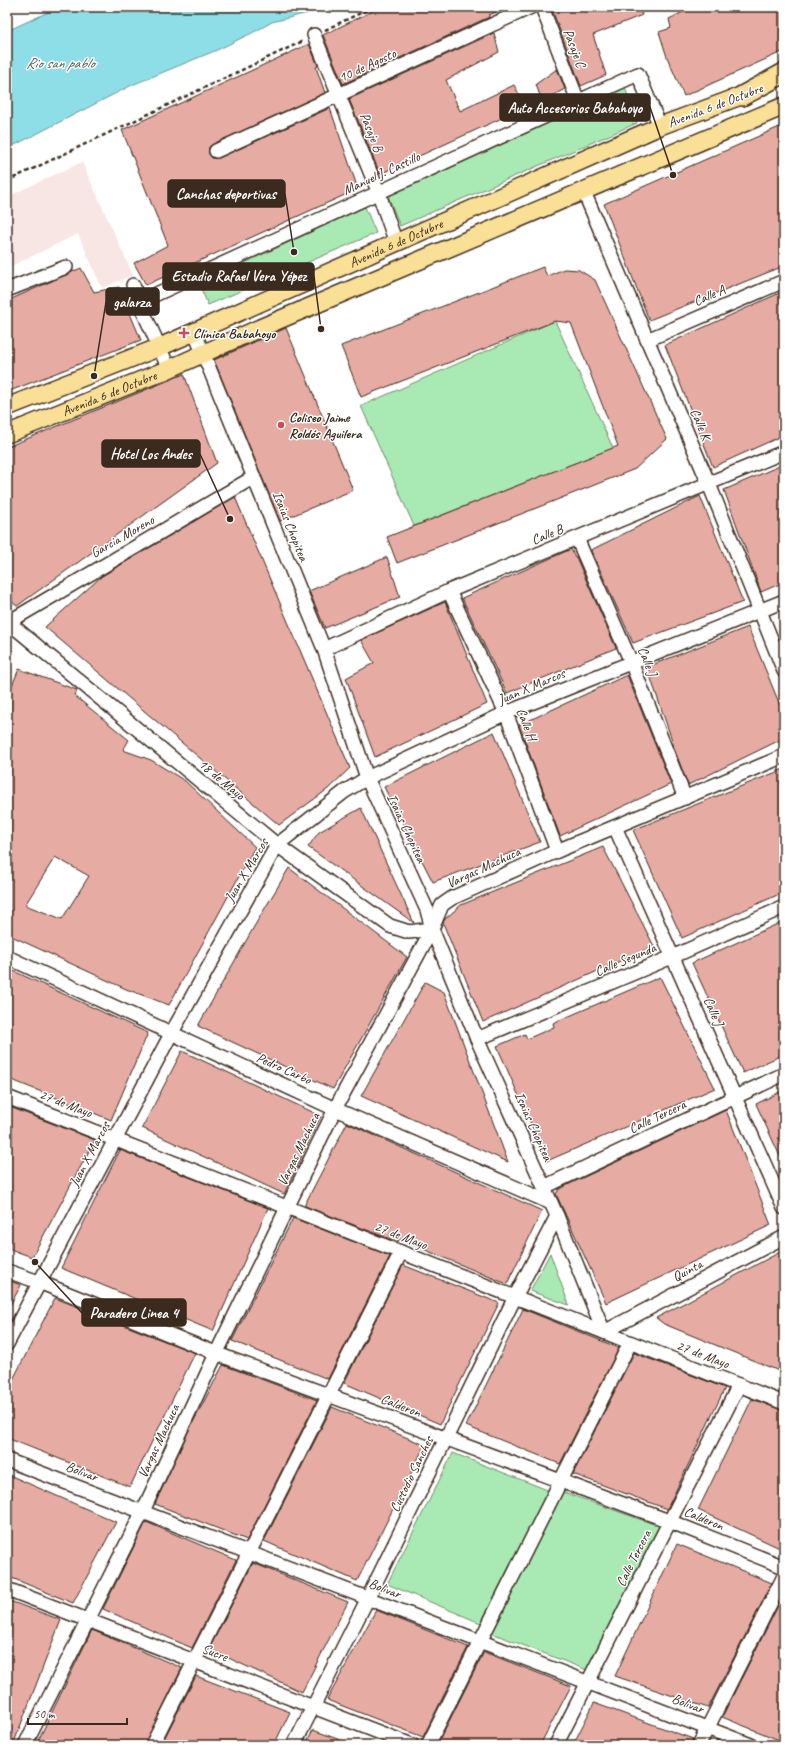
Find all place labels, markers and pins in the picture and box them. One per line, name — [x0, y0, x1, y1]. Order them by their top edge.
callout: Auto Accesorios Babahoyo — [500, 94, 650, 121]
callout: Canchas deportivas — [168, 180, 285, 207]
callout: Estadio Rafael Vera Yépez — [163, 263, 314, 290]
callout: galarza — [106, 288, 159, 315]
place label: Clínica Babahoyo — [193, 325, 276, 342]
marker: Clínica Babahoyo — [178, 327, 190, 339]
place label: Coliseo Jaime Roldós Aguilera — [289, 409, 363, 442]
marker: Coliseo Jaime Roldós Aguilera — [276, 420, 286, 430]
callout: Hotel Los Andes — [102, 440, 200, 467]
callout: Paradero Linea 4 — [82, 1299, 186, 1326]

